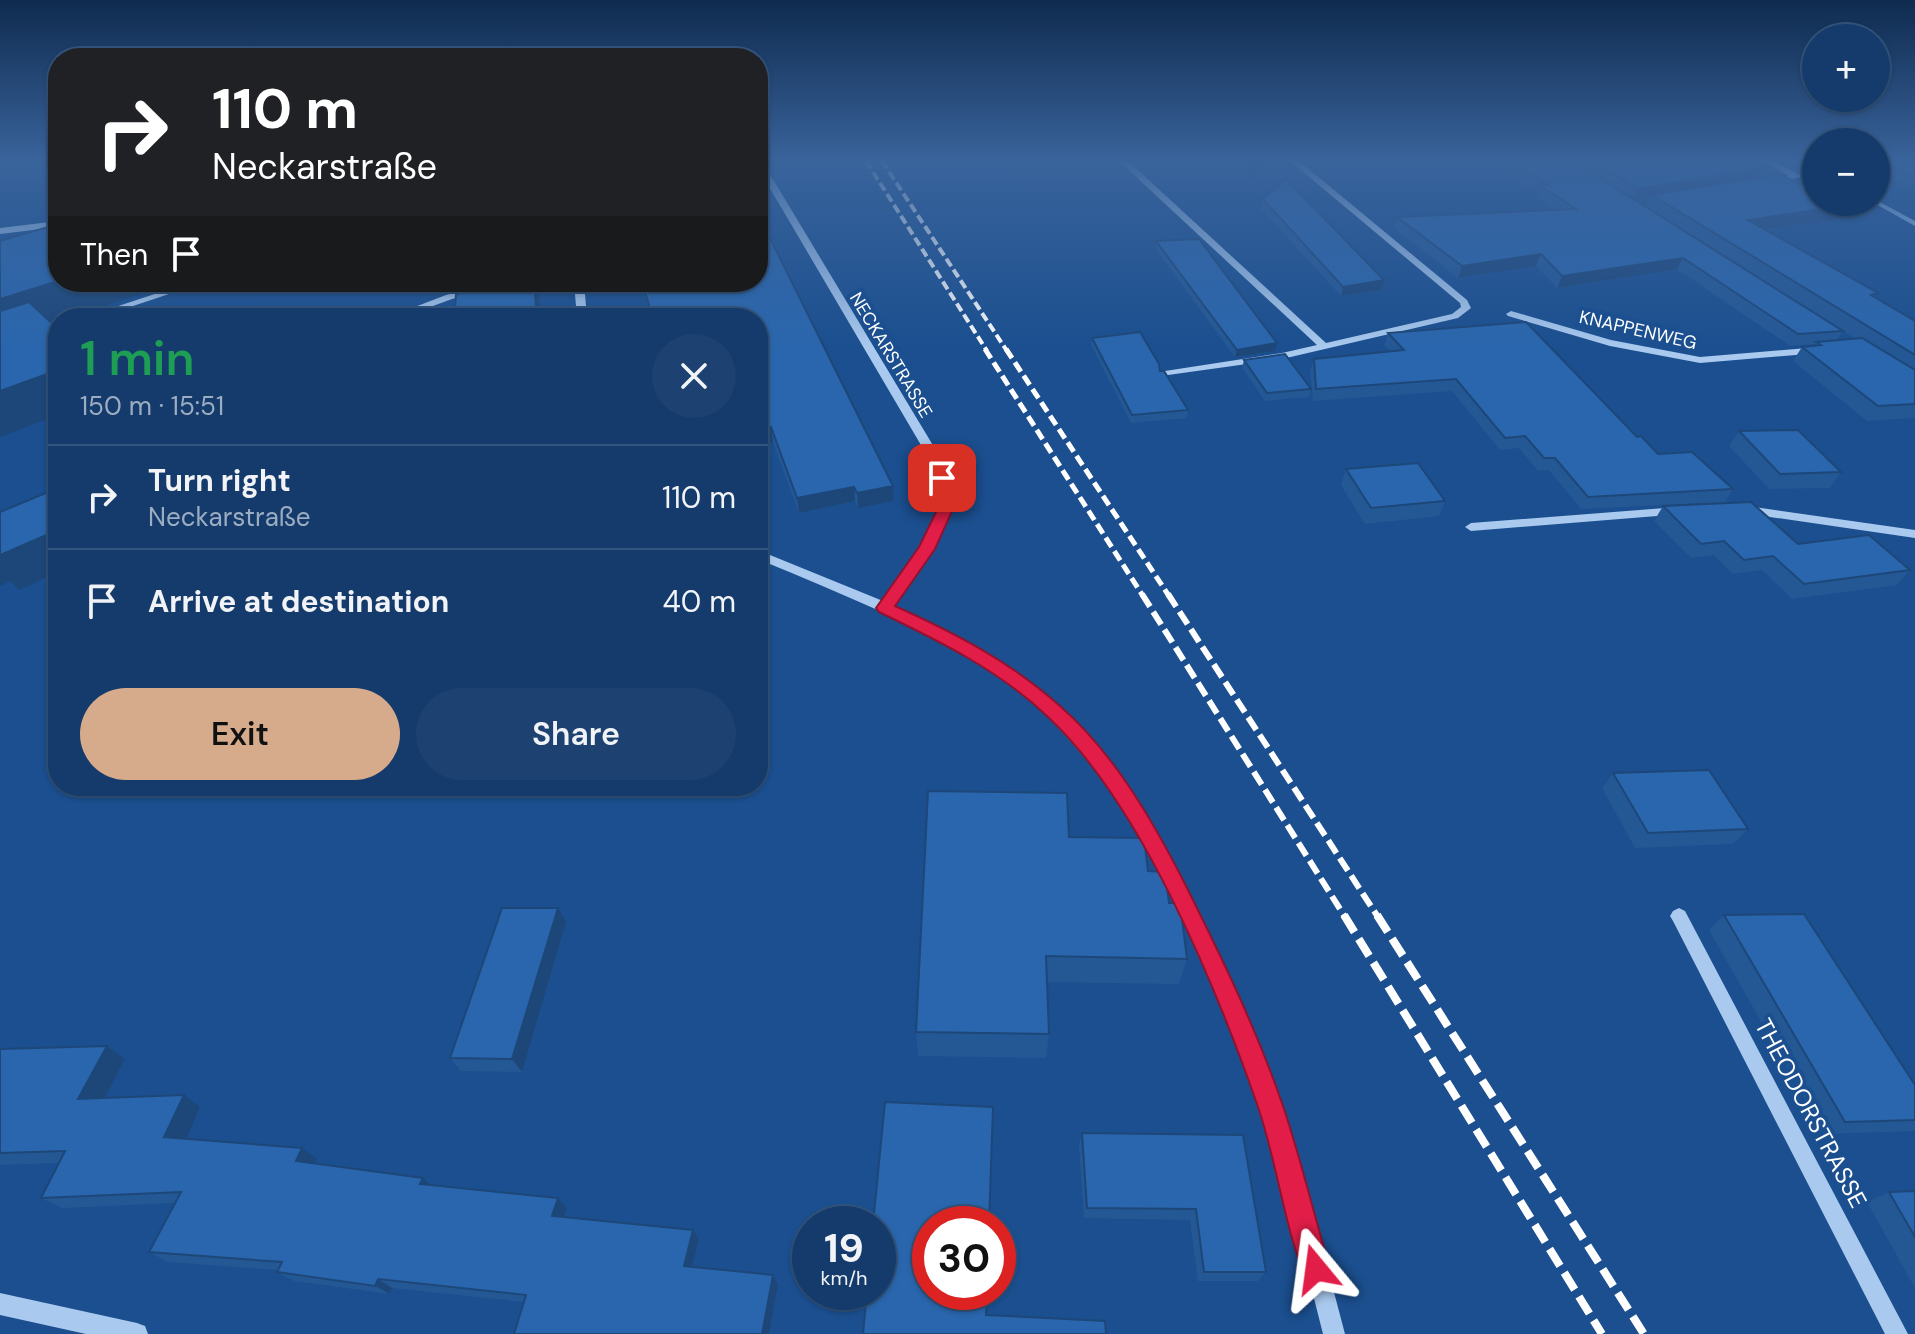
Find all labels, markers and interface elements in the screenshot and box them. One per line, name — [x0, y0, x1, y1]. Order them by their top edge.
map controls — [1802, 24, 1890, 216]
button: + — [1802, 24, 1890, 112]
text: 110 m — [212, 72, 358, 145]
icon: right — [80, 80, 184, 184]
button: − — [1802, 128, 1890, 216]
text: Neckarstraße — [212, 143, 437, 190]
icon: arrive — [164, 232, 208, 276]
text: Then — [80, 235, 148, 274]
street label: NECKARSTRASSE — [844, 288, 938, 422]
street label: KNAPPENWEG — [1577, 305, 1699, 355]
text: 1 min — [80, 327, 195, 390]
button: close — [652, 334, 736, 418]
text: 150 m · 15:51 — [80, 389, 224, 423]
pin — [908, 444, 976, 512]
icon: arrive — [920, 456, 964, 500]
text: Turn right — [148, 461, 291, 500]
icon: right — [80, 475, 124, 519]
text: 110 m — [662, 478, 736, 517]
text: Neckarstraße — [148, 500, 310, 534]
icon: arrive — [80, 579, 124, 623]
text: Arrive at destination — [148, 582, 449, 621]
text: 40 m — [663, 582, 736, 621]
button: Exit — [80, 688, 400, 780]
button: Share — [416, 688, 736, 780]
street label: THEODORSTRASSE — [1748, 1013, 1874, 1213]
speed limit sign: 30 — [912, 1206, 1016, 1310]
text: 19 — [824, 1222, 864, 1274]
position arrow — [1274, 1227, 1358, 1311]
text: km/h — [820, 1265, 868, 1291]

